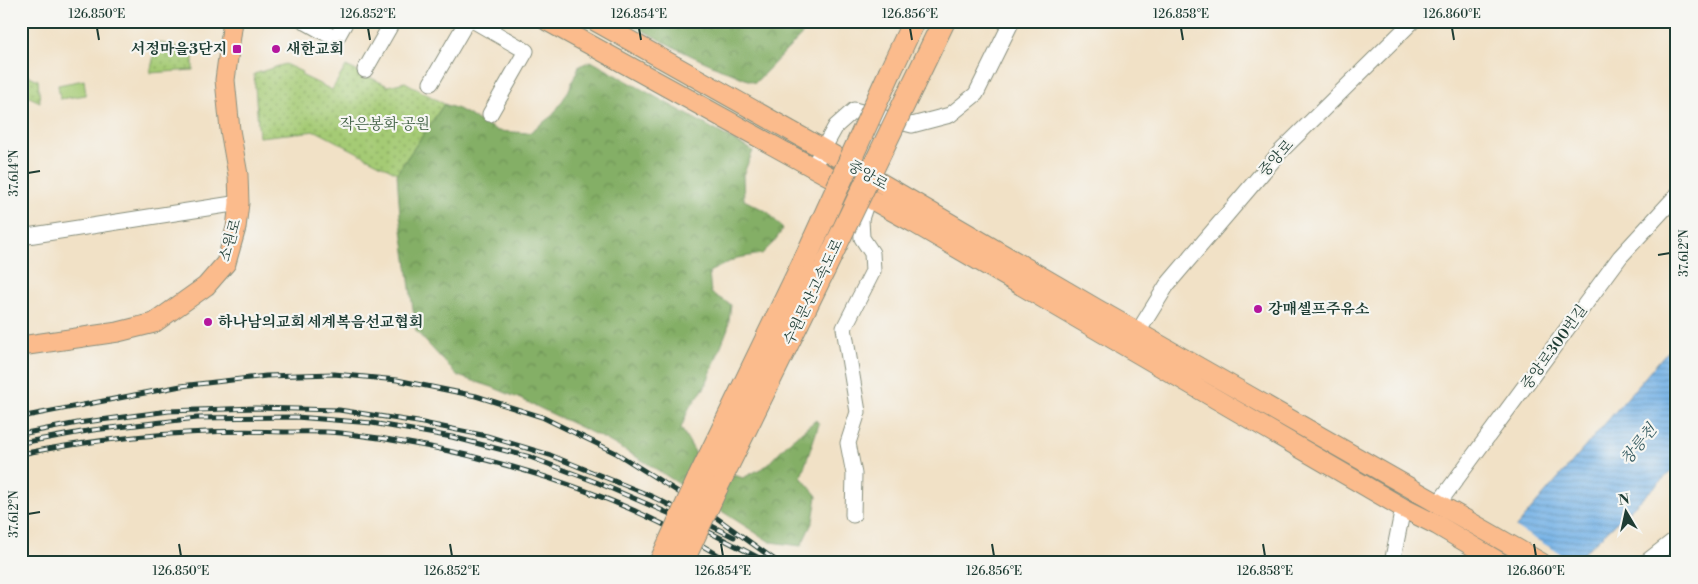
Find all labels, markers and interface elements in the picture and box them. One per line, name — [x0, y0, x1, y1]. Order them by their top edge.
text: 126.850°E — [69, 7, 125, 22]
text: 126.852°E — [340, 7, 396, 22]
text: 126.854°E — [611, 7, 667, 22]
text: 126.856°E — [882, 7, 938, 22]
text: 126.858°E — [1153, 7, 1209, 22]
text: 126.860°E — [1423, 7, 1481, 22]
place label: 서정마을3단지 — [131, 40, 227, 59]
place label: 새한교회 — [286, 40, 344, 59]
marker: 서정마을3단지 — [231, 43, 243, 55]
marker: 새한교회 — [270, 43, 282, 55]
park label: 작은봉화 공원 — [340, 115, 430, 134]
street label: 중앙로 — [1255, 135, 1298, 181]
text: 37.614°N — [7, 150, 22, 196]
street label: 중앙로 — [844, 156, 892, 195]
street label: 소원로 — [215, 216, 246, 264]
text: 37.612°N — [1677, 229, 1692, 277]
street label: 수원문산고속도로 — [780, 236, 848, 348]
place label: 강매셀프주유소 — [1268, 300, 1370, 319]
street label: 중앙로300번길 — [1517, 301, 1592, 394]
marker: 강매셀프주유소 — [1252, 303, 1264, 315]
place label: 하나남의교회 세계복음선교협회 — [218, 313, 423, 332]
marker: 하나남의교회 세계복음선교협회 — [202, 316, 214, 328]
water label: 창릉천 — [1616, 419, 1662, 469]
north arrow — [1600, 486, 1650, 536]
text: 37.612°N — [7, 490, 22, 538]
text: N — [1617, 490, 1631, 510]
text: 126.850°E — [153, 564, 209, 579]
text: 126.852°E — [424, 564, 480, 579]
text: 126.854°E — [695, 564, 751, 579]
text: 126.856°E — [966, 564, 1022, 579]
text: 126.858°E — [1237, 564, 1293, 579]
text: 126.860°E — [1507, 564, 1565, 579]

